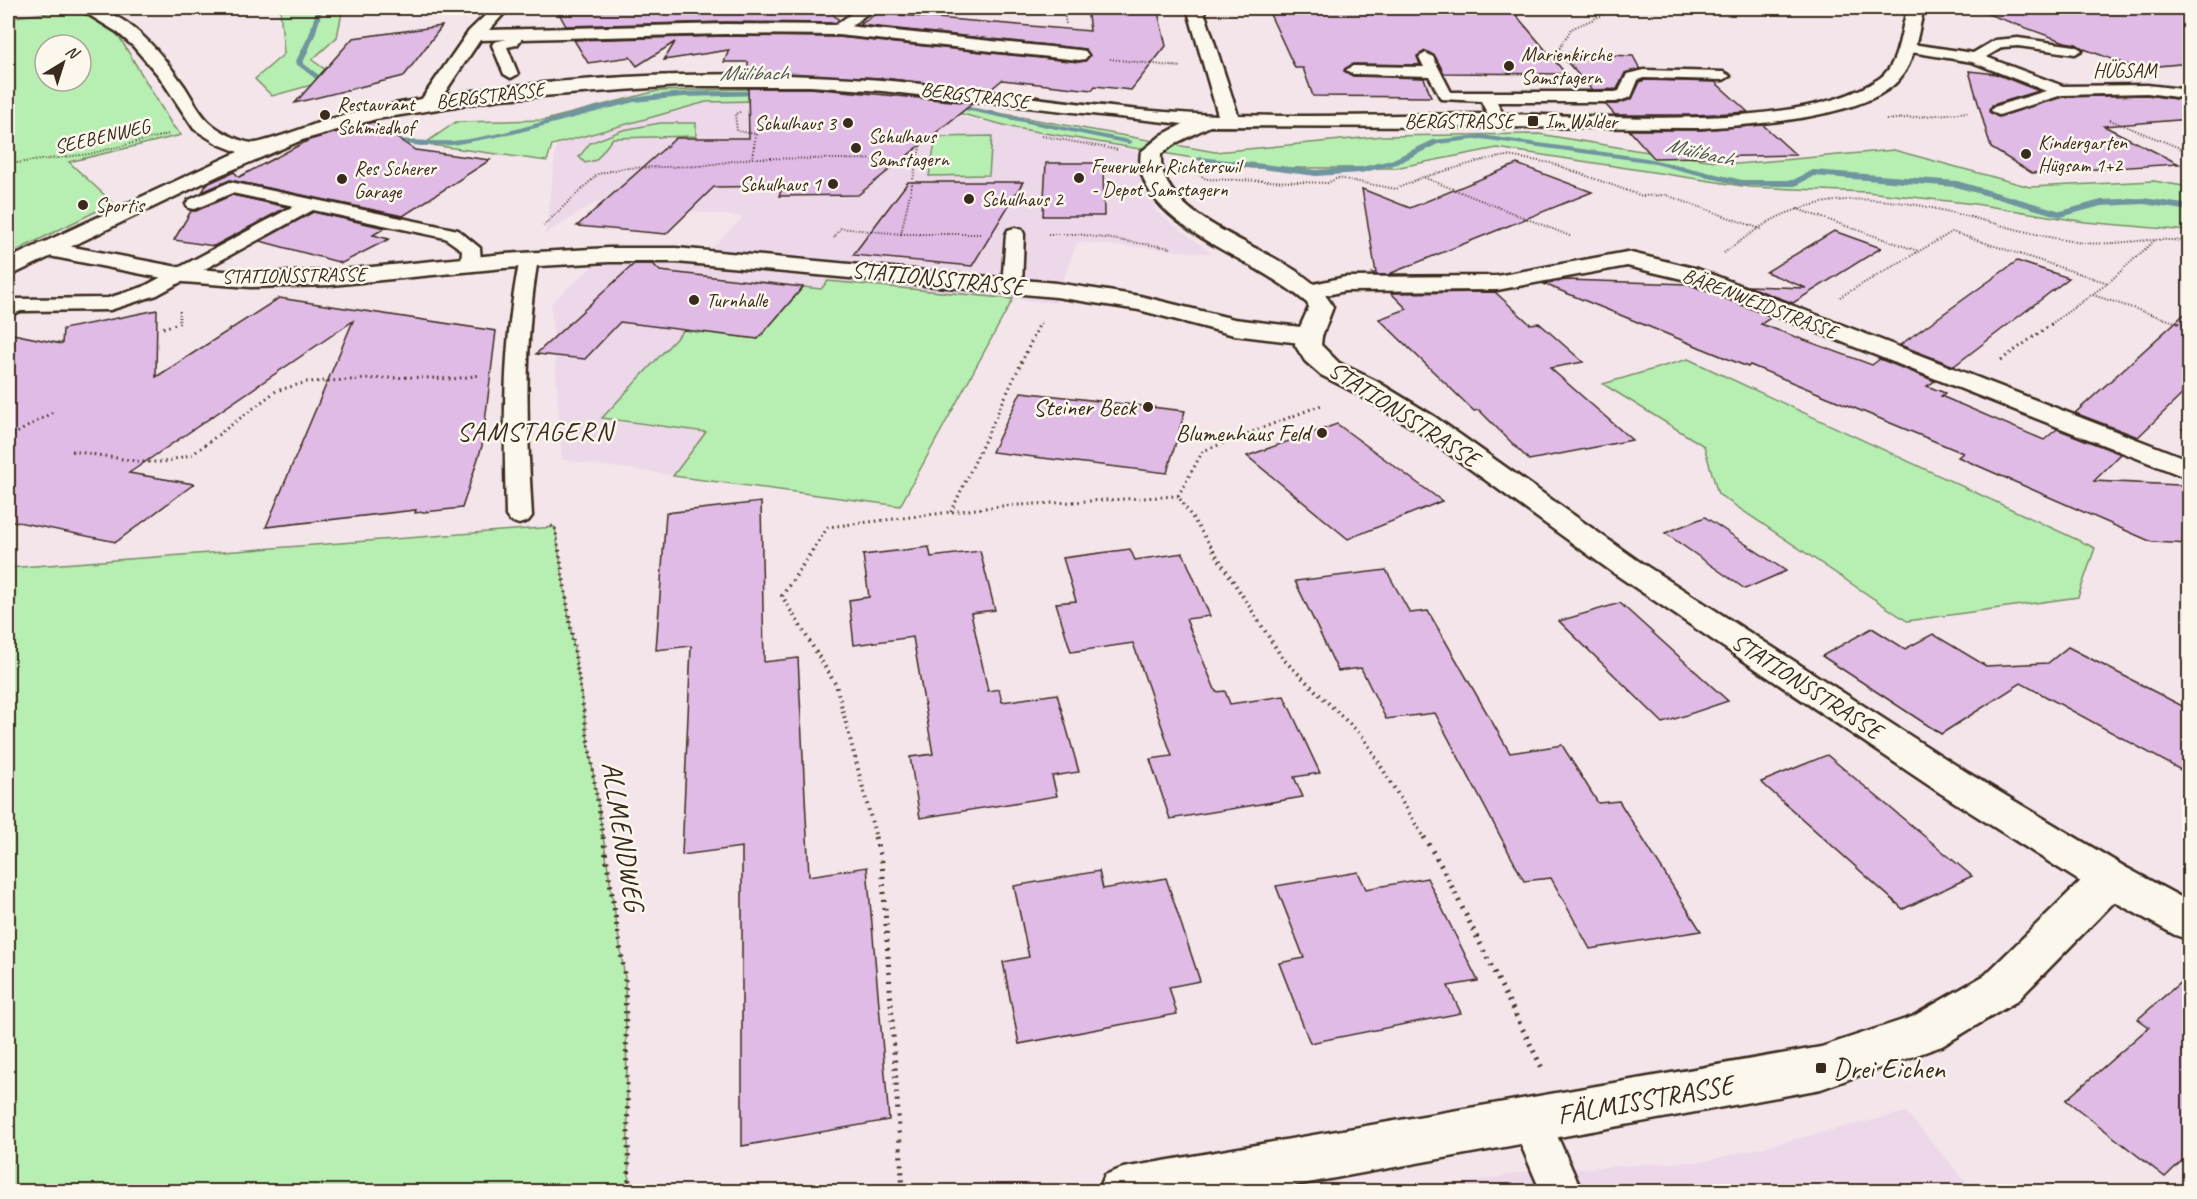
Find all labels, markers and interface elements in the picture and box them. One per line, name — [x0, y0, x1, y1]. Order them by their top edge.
north arrow — [33, 33, 93, 93]
text: N — [62, 41, 84, 65]
place label: Marienkirche Samstagern — [1521, 42, 1613, 90]
street label: HÜGSAM — [2093, 58, 2158, 83]
water label: Mülibach — [720, 59, 790, 87]
marker: Marienkirche Samstagern — [1502, 59, 1516, 73]
street label: BERGSTRASSE — [435, 76, 549, 115]
street label: BERGSTRASSE — [919, 76, 1033, 115]
place label: Restaurant Schmiedhof — [337, 92, 419, 140]
marker: Restaurant Schmiedhof — [318, 108, 332, 122]
street label: BERGSTRASSE — [1405, 109, 1516, 134]
place label: Im Walder — [1545, 109, 1619, 134]
place label: Schulhaus 3 — [754, 111, 838, 136]
street label: SEEBENWEG — [52, 113, 154, 160]
marker: Im Walder — [1526, 114, 1540, 128]
marker: Schulhaus 3 — [841, 116, 855, 130]
place label: Schulhaus Samstagern — [868, 124, 950, 172]
place label: Kindergarten Hügsam 1+2 — [2038, 130, 2128, 178]
water label: Mülibach — [1663, 131, 1738, 174]
marker: Schulhaus Samstagern — [849, 141, 863, 155]
marker: Kindergarten Hügsam 1+2 — [2019, 147, 2033, 161]
place label: Feuerwehr Richterswil - Depot Samstagern — [1091, 154, 1244, 202]
place label: Res Scherer Garage — [354, 156, 438, 204]
marker: Feuerwehr Richterswil - Depot Samstagern — [1072, 171, 1086, 185]
marker: Res Scherer Garage — [335, 172, 349, 186]
place label: Schulhaus 1 — [739, 172, 822, 197]
marker: Schulhaus 1 — [826, 177, 840, 191]
place label: Schulhaus 2 — [981, 187, 1065, 212]
marker: Schulhaus 2 — [962, 192, 976, 206]
place label: Sportis — [95, 193, 146, 218]
marker: Sportis — [76, 198, 90, 212]
street label: STATIONSSTRASSE — [850, 254, 1029, 302]
street label: STATIONSSTRASSE — [222, 262, 369, 289]
street label: BÄRENWEIDSTRASSE — [1679, 263, 1843, 345]
place label: Turnhalle — [706, 288, 769, 313]
marker: Turnhalle — [687, 293, 701, 307]
street label: STATIONSSTRASSE — [1323, 354, 1487, 475]
place label: Steiner Beck — [1033, 392, 1138, 422]
marker: Steiner Beck — [1141, 400, 1155, 414]
district label: SAMSTAGERN — [457, 414, 616, 448]
place label: Blumenhaus Feld — [1176, 418, 1314, 448]
marker: Blumenhaus Feld — [1315, 426, 1329, 440]
street label: STATIONSSTRASSE — [1726, 626, 1890, 747]
street label: ALLMENDWEG — [594, 759, 653, 916]
place label: Drei Eichen — [1833, 1051, 1946, 1086]
marker: Drei Eichen — [1814, 1061, 1828, 1075]
street label: FÄLMISSTRASSE — [1554, 1066, 1739, 1132]

